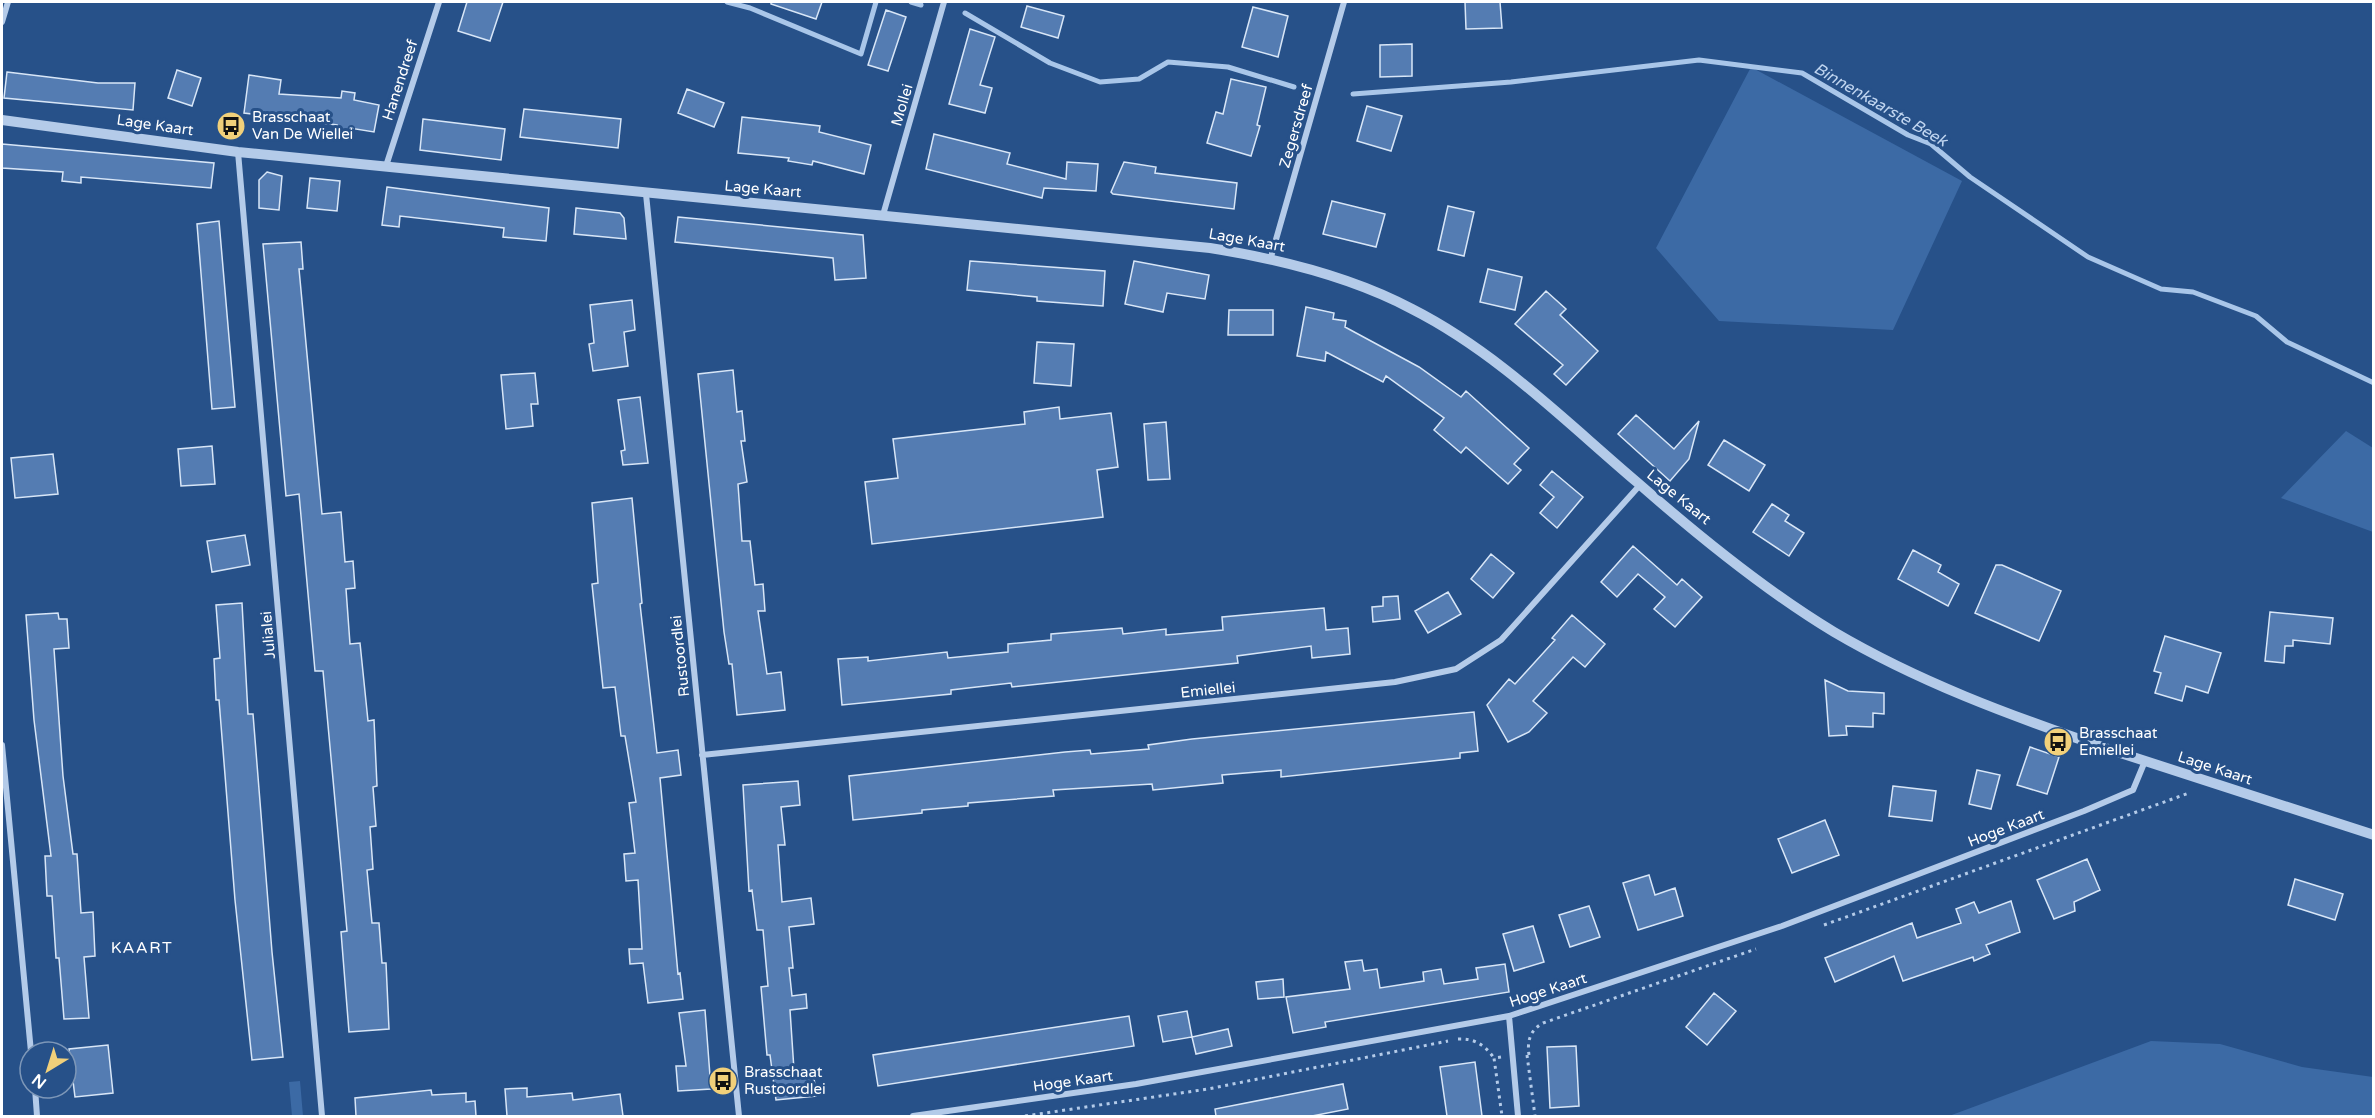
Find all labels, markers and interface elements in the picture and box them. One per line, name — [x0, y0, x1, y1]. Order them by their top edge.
street label: Hanendreef — [378, 37, 422, 123]
water label: Binnenkaarste Beek — [1810, 59, 1952, 152]
street label: Mollei — [887, 82, 917, 128]
street label: Zegersdreef — [1275, 82, 1317, 170]
place label: Brasschaat Van De Wiellei — [252, 108, 353, 143]
bus stop icon: Brasschaat Van De Wiellei — [215, 110, 247, 142]
street label: Lage Kaart — [115, 111, 195, 139]
street label: Lage Kaart — [724, 177, 803, 201]
street label: Lage Kaart — [1207, 224, 1287, 256]
street label: Lage Kaart — [1643, 466, 1715, 528]
street label: Julialei — [257, 610, 279, 660]
street label: Rustoordlei — [667, 614, 693, 698]
street label: Emiellei — [1180, 678, 1236, 702]
place label: Brasschaat Emiellei — [2079, 724, 2158, 759]
bus stop icon: Brasschaat Emiellei — [2042, 726, 2074, 758]
street label: Lage Kaart — [2175, 747, 2255, 789]
street label: Hoge Kaart — [1965, 805, 2047, 851]
district label: KAART — [111, 938, 173, 958]
street label: Hoge Kaart — [1507, 969, 1589, 1011]
north arrow — [18, 1040, 78, 1100]
place label: Brasschaat Rustoordlei — [744, 1063, 826, 1098]
bus stop icon: Brasschaat Rustoordlei — [707, 1065, 739, 1097]
street label: Hoge Kaart — [1032, 1066, 1114, 1096]
text: N — [28, 1069, 51, 1093]

